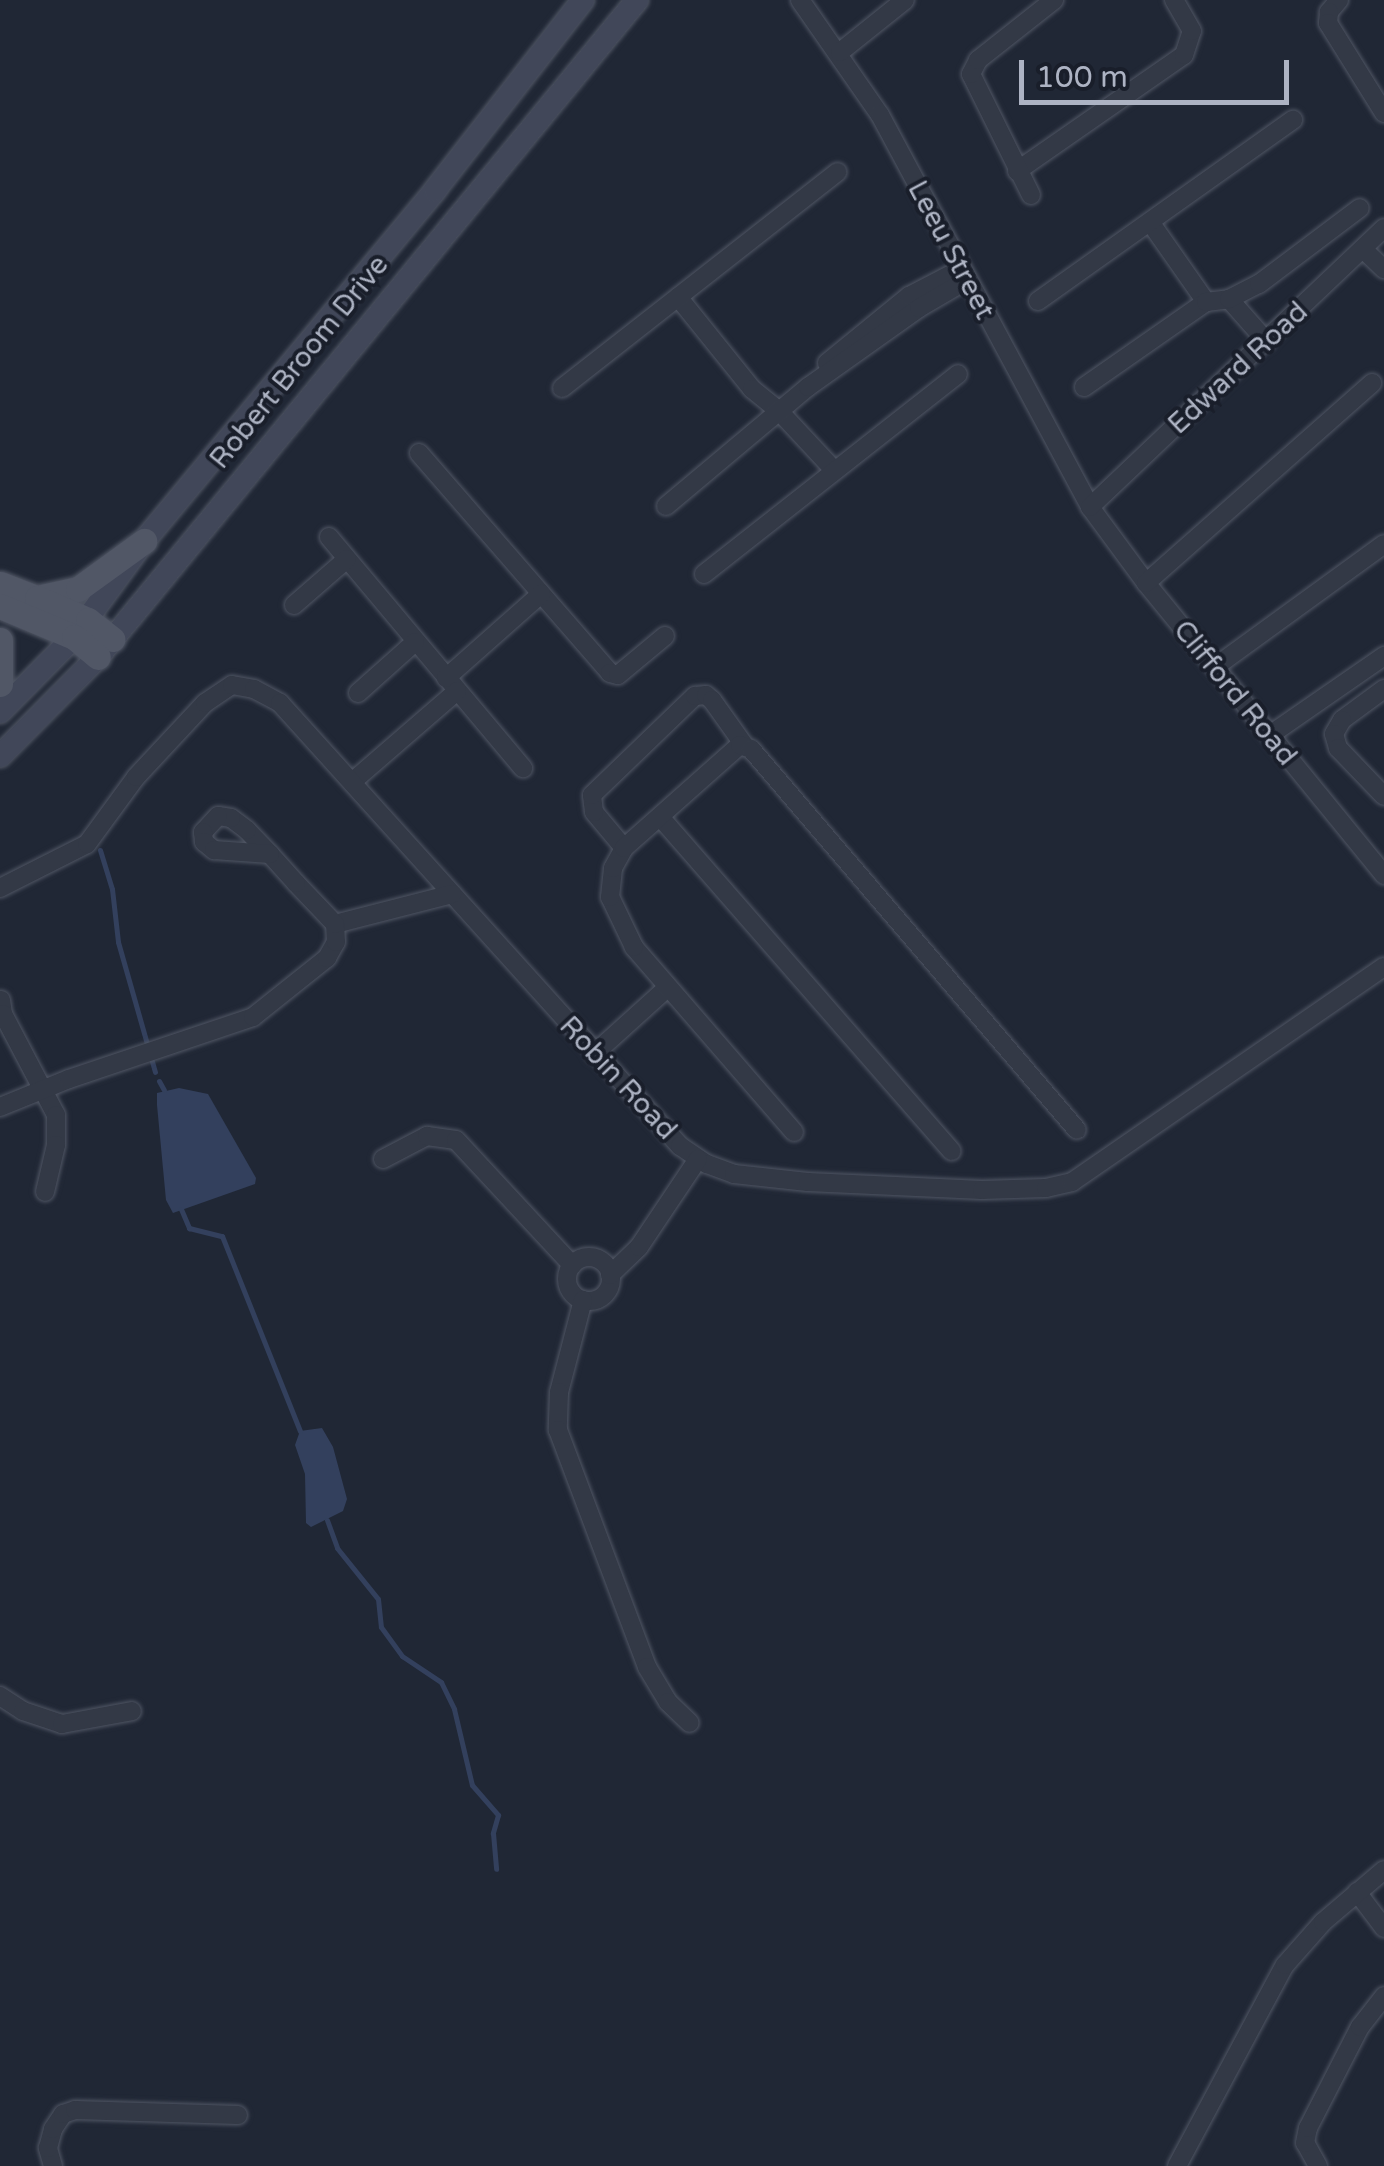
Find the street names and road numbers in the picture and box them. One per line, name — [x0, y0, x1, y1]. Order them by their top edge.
street label: Leeu Street — [900, 175, 1002, 325]
street label: Robert Broom Drive — [203, 249, 395, 475]
street label: Edward Road — [1161, 295, 1315, 441]
street label: Clifford Road — [1166, 614, 1304, 772]
street label: Robin Road — [552, 1009, 684, 1147]

